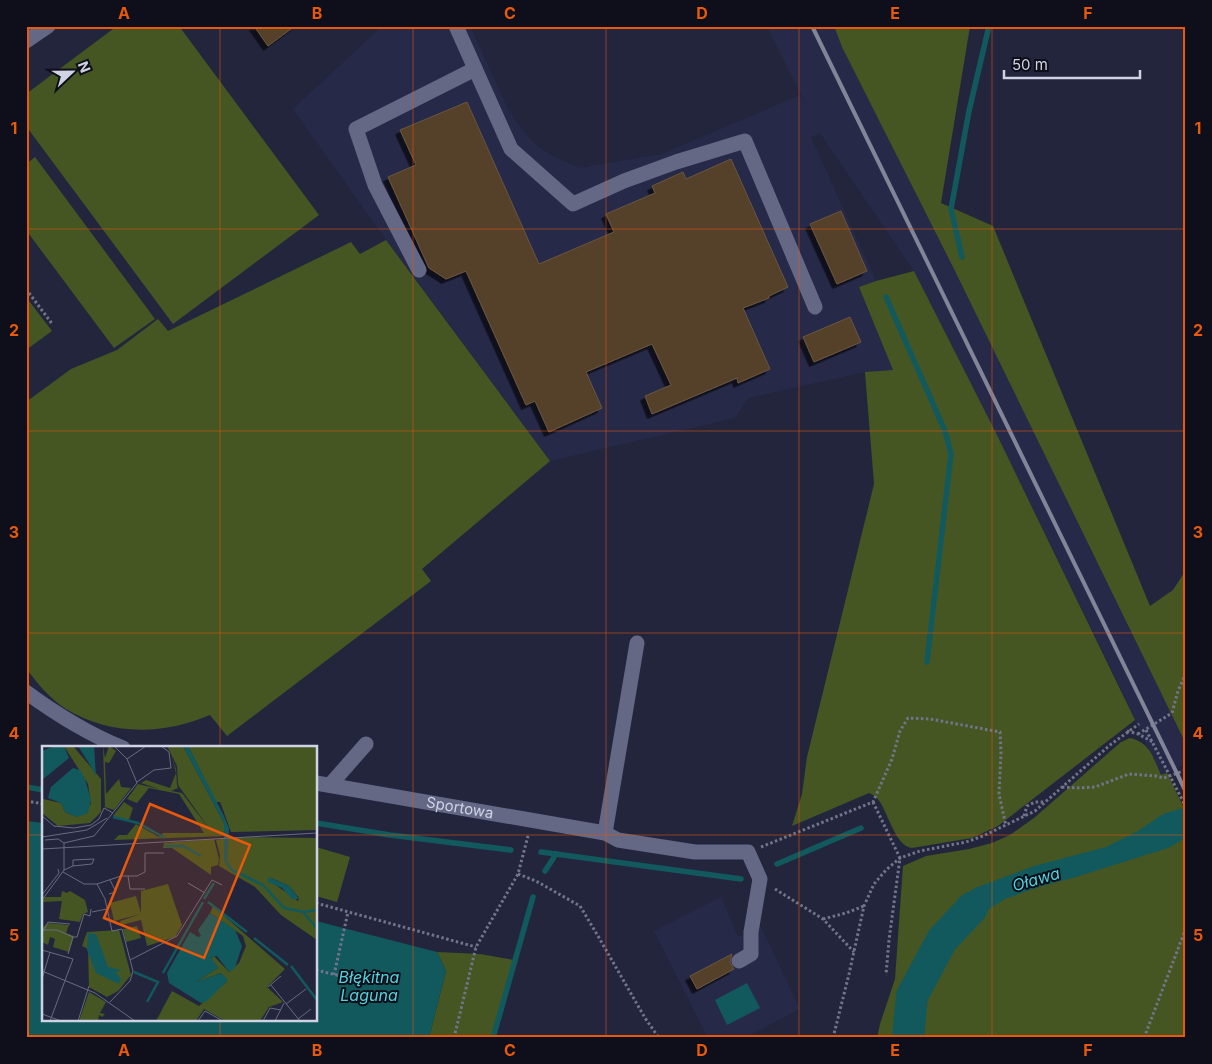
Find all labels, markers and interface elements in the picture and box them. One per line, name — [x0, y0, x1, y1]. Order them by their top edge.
text: A — [118, 3, 130, 23]
text: B — [312, 3, 322, 23]
text: C — [504, 3, 516, 23]
text: D — [696, 3, 708, 23]
text: E — [890, 3, 900, 23]
text: F — [1083, 3, 1093, 23]
north arrow — [48, 48, 98, 98]
scale bar — [1004, 48, 1141, 80]
text: 50 m — [1012, 55, 1048, 74]
text: N — [75, 59, 94, 75]
text: 1 — [11, 118, 17, 138]
text: 1 — [1195, 118, 1201, 138]
text: 2 — [9, 320, 19, 340]
text: 2 — [1193, 320, 1203, 340]
text: 3 — [9, 522, 19, 542]
text: 3 — [1193, 522, 1203, 542]
text: 4 — [9, 723, 20, 743]
text: 4 — [1193, 723, 1204, 743]
inset map — [42, 746, 318, 1022]
street label: Sportowa — [425, 792, 495, 823]
water label: Oława — [1010, 863, 1062, 895]
text: 5 — [9, 925, 19, 945]
text: 5 — [1193, 925, 1203, 945]
water label: Błękitna Laguna — [339, 967, 400, 1005]
text: A — [118, 1040, 130, 1060]
text: B — [312, 1040, 322, 1060]
text: C — [504, 1040, 516, 1060]
text: D — [696, 1040, 708, 1060]
text: E — [890, 1040, 900, 1060]
text: F — [1083, 1040, 1093, 1060]

